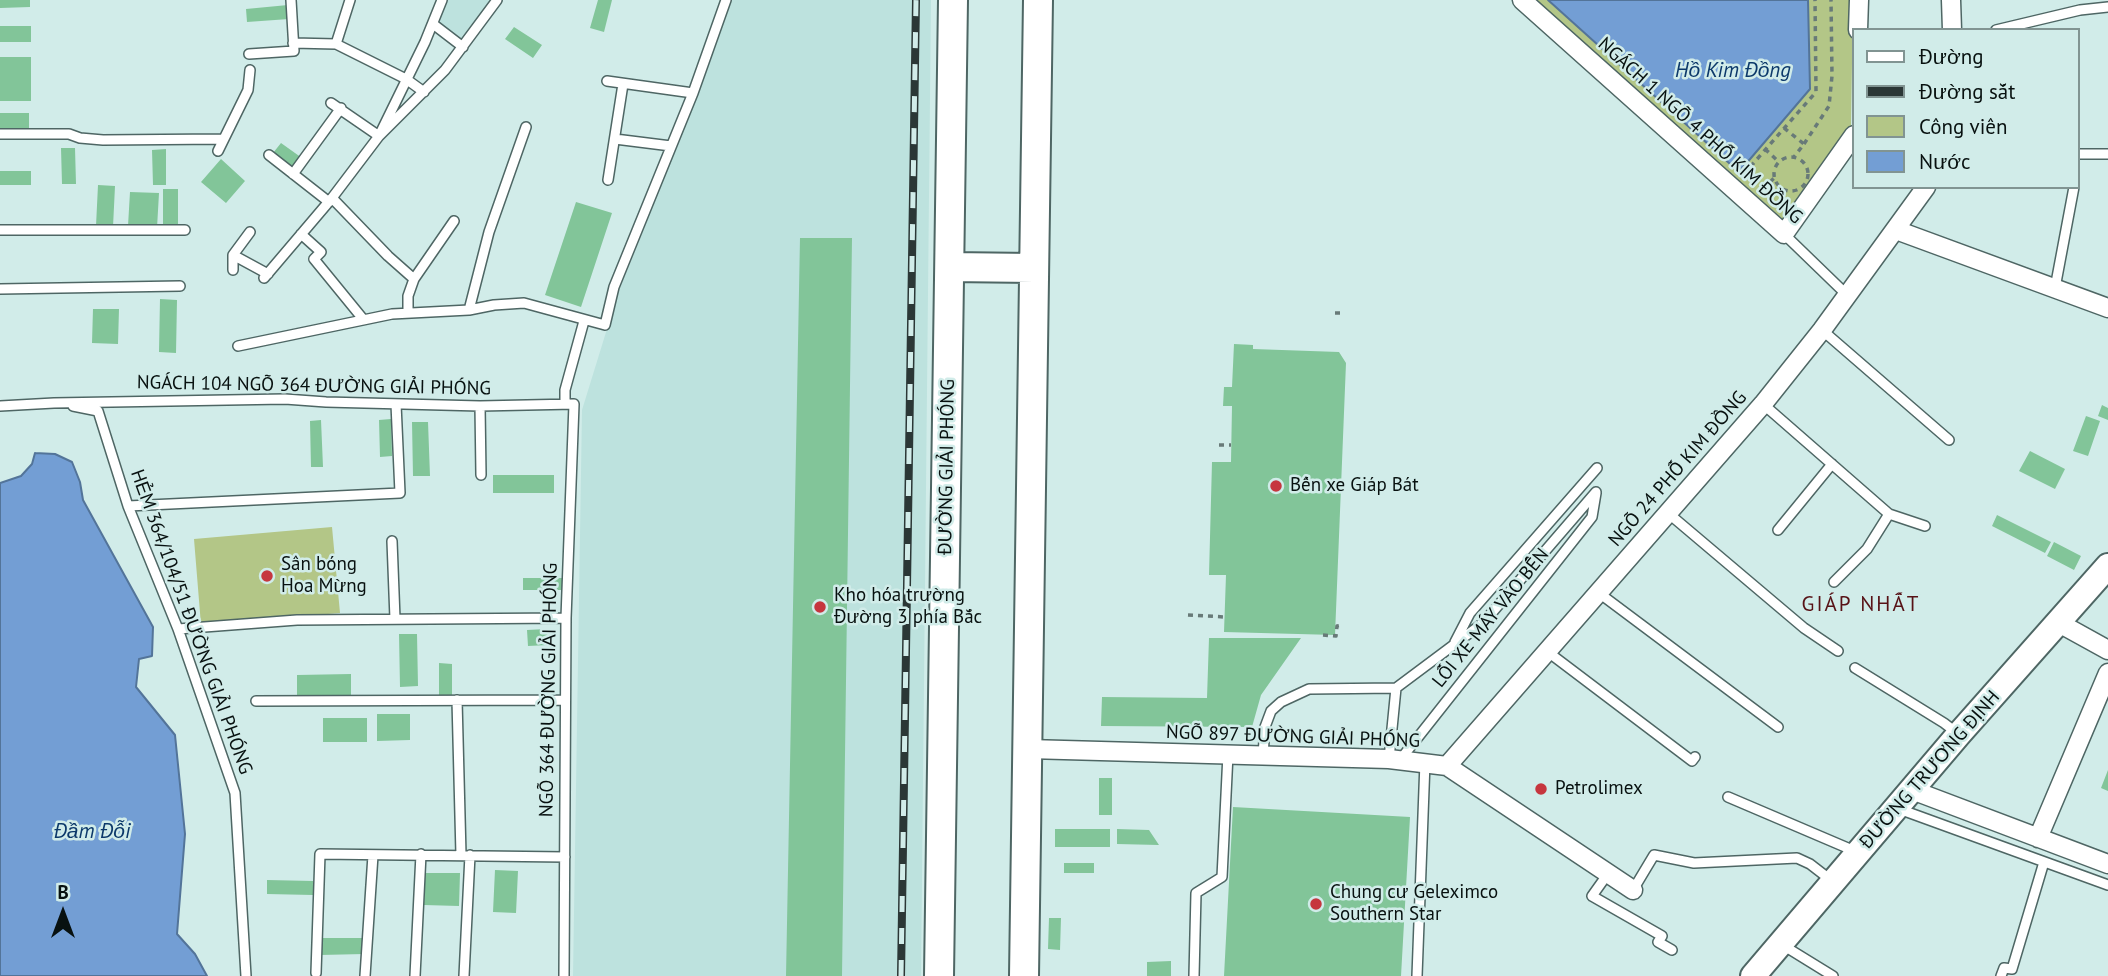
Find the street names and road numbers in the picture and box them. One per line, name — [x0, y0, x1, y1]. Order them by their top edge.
street label: NGÁCH 1 NGÕ 4 PHỐ KIM ĐỒNG — [1593, 33, 1807, 229]
street label: NGÁCH 104 NGÕ 364 ĐƯỜNG GIẢI PHÓNG — [137, 372, 491, 400]
street label: ĐƯỜNG GIẢI PHÓNG — [934, 379, 960, 555]
street label: NGÕ 24 PHỐ KIM ĐỒNG — [1604, 387, 1752, 551]
street label: HẺM 364/104/51 ĐƯỜNG GIẢI PHÓNG — [125, 467, 257, 777]
street label: LỐI XE MÁY VÀO BẾN — [1428, 544, 1554, 692]
street label: NGÕ 364 ĐƯỜNG GIẢI PHÓNG — [535, 563, 563, 817]
street label: ĐƯỜNG TRƯƠNG ĐỊNH — [1855, 686, 2005, 854]
street label: NGÕ 897 ĐƯỜNG GIẢI PHÓNG — [1165, 721, 1421, 753]

